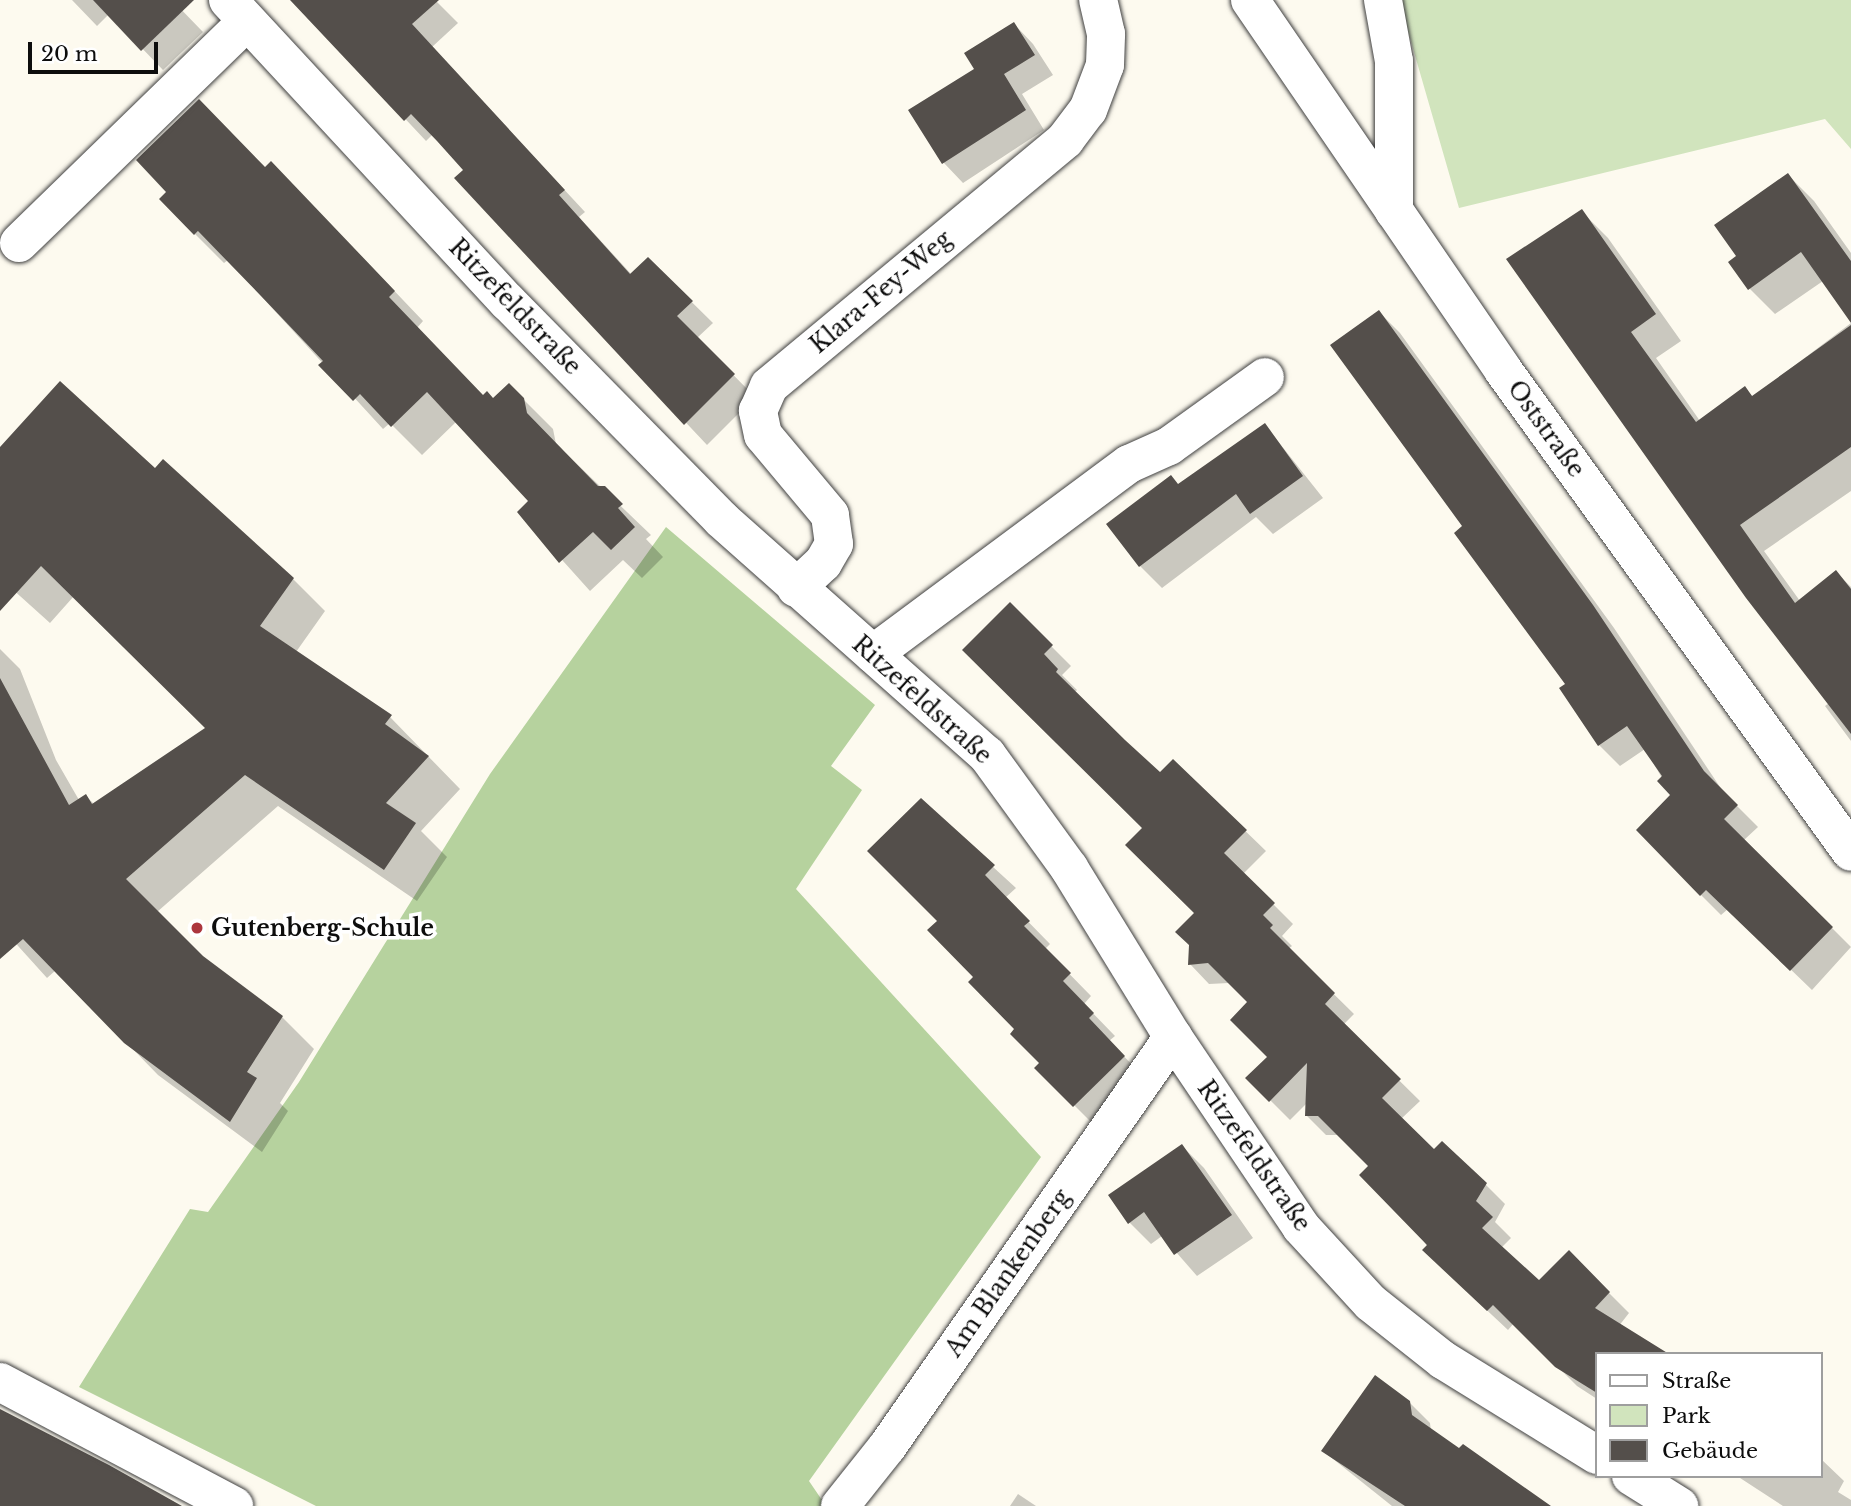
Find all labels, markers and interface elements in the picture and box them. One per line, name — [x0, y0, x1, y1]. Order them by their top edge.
scale bar — [32, 28, 161, 72]
text: 20 m — [41, 41, 98, 67]
street label: Klara-Fey-Weg — [805, 225, 957, 359]
street label: Ritzefeldstraße — [443, 233, 587, 381]
street label: Oststraße — [1502, 375, 1590, 483]
street label: Ritzefeldstraße — [847, 630, 997, 770]
place label: Gutenberg-Schule — [211, 914, 434, 942]
marker: Gutenberg-Schule — [189, 920, 205, 936]
street label: Ritzefeldstraße — [1192, 1075, 1316, 1237]
street label: Am Blankenberg — [940, 1184, 1076, 1362]
legend — [1596, 1352, 1823, 1478]
text: Straße — [1662, 1368, 1731, 1394]
text: Park — [1662, 1403, 1711, 1429]
text: Gebäude — [1662, 1438, 1758, 1464]

